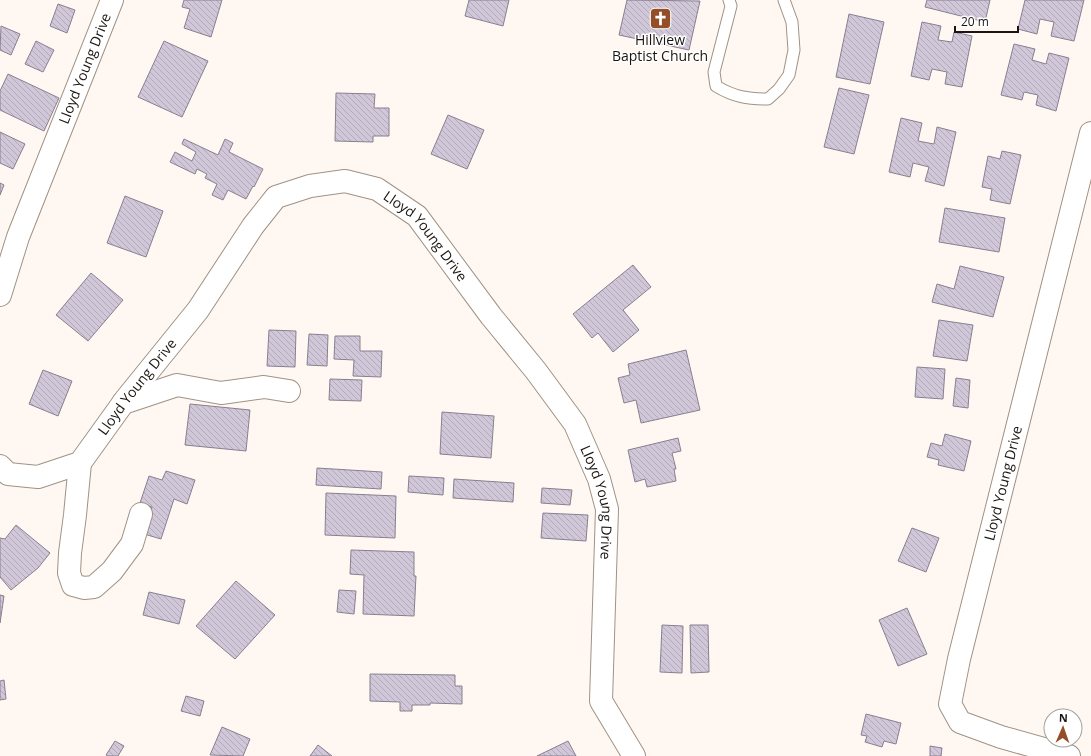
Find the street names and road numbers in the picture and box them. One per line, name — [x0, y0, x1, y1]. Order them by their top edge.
street label: Lloyd Young Drive — [54, 10, 115, 126]
street label: Lloyd Young Drive — [380, 186, 472, 285]
street label: Lloyd Young Drive — [93, 334, 180, 439]
street label: Lloyd Young Drive — [979, 424, 1026, 542]
street label: Lloyd Young Drive — [576, 442, 617, 560]

